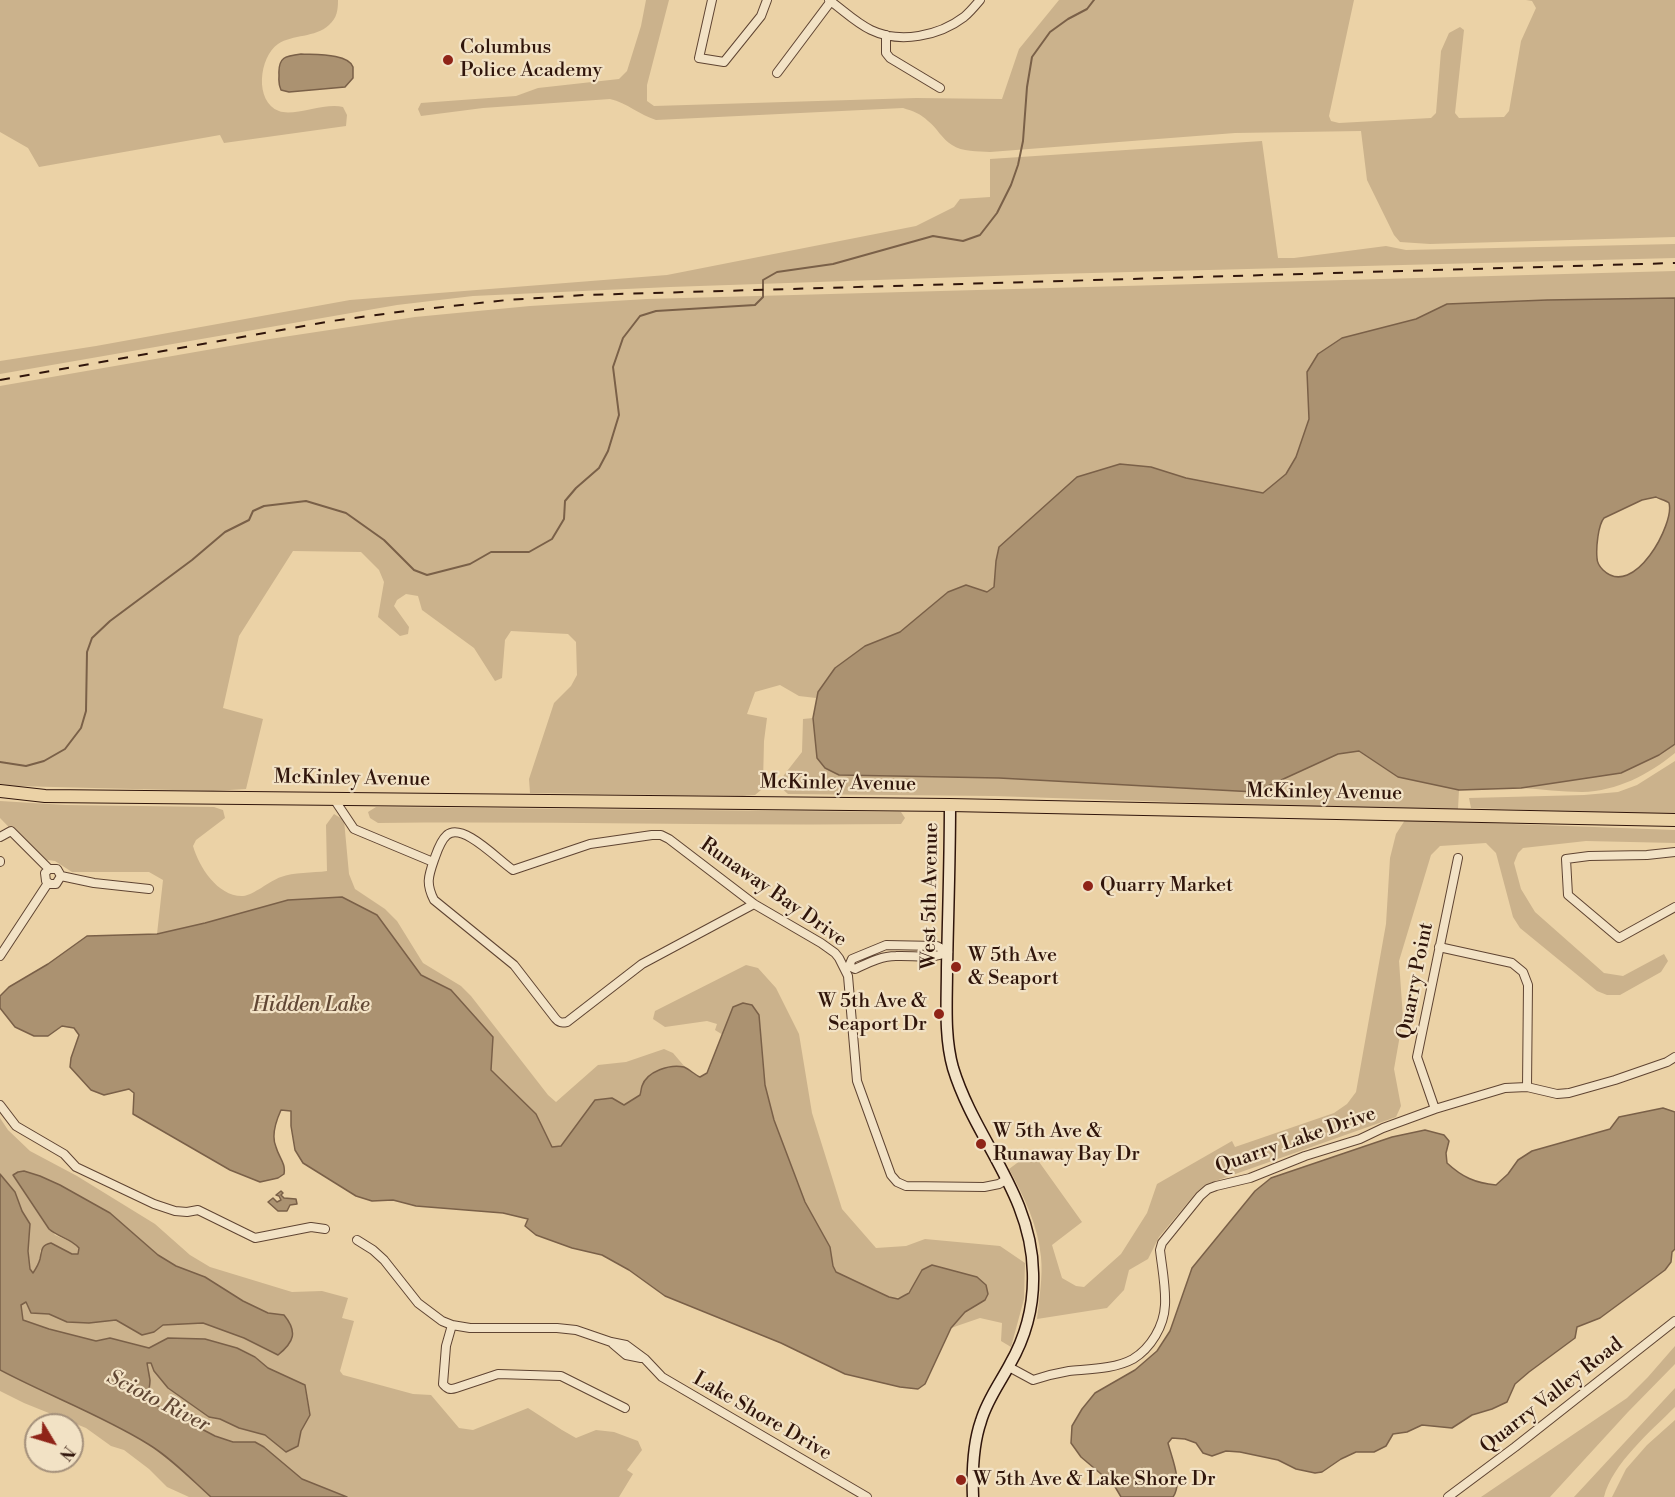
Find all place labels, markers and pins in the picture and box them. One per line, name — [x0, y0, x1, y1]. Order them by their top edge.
place label: Columbus Police Academy — [460, 36, 602, 83]
marker: Columbus Police Academy — [441, 53, 455, 67]
place label: Quarry Market — [1100, 874, 1233, 898]
marker: Quarry Market — [1081, 879, 1095, 893]
place label: W 5th Ave & Seaport — [968, 944, 1059, 991]
marker: W 5th Ave & Seaport — [949, 960, 963, 974]
place label: W 5th Ave & Seaport Dr — [818, 990, 927, 1037]
marker: W 5th Ave & Seaport Dr — [932, 1007, 946, 1021]
place label: W 5th Ave & Runaway Bay Dr — [993, 1120, 1140, 1167]
marker: W 5th Ave & Runaway Bay Dr — [974, 1137, 988, 1151]
place label: W 5th Ave & Lake Shore Dr — [973, 1468, 1216, 1492]
marker: W 5th Ave & Lake Shore Dr — [954, 1473, 968, 1487]

